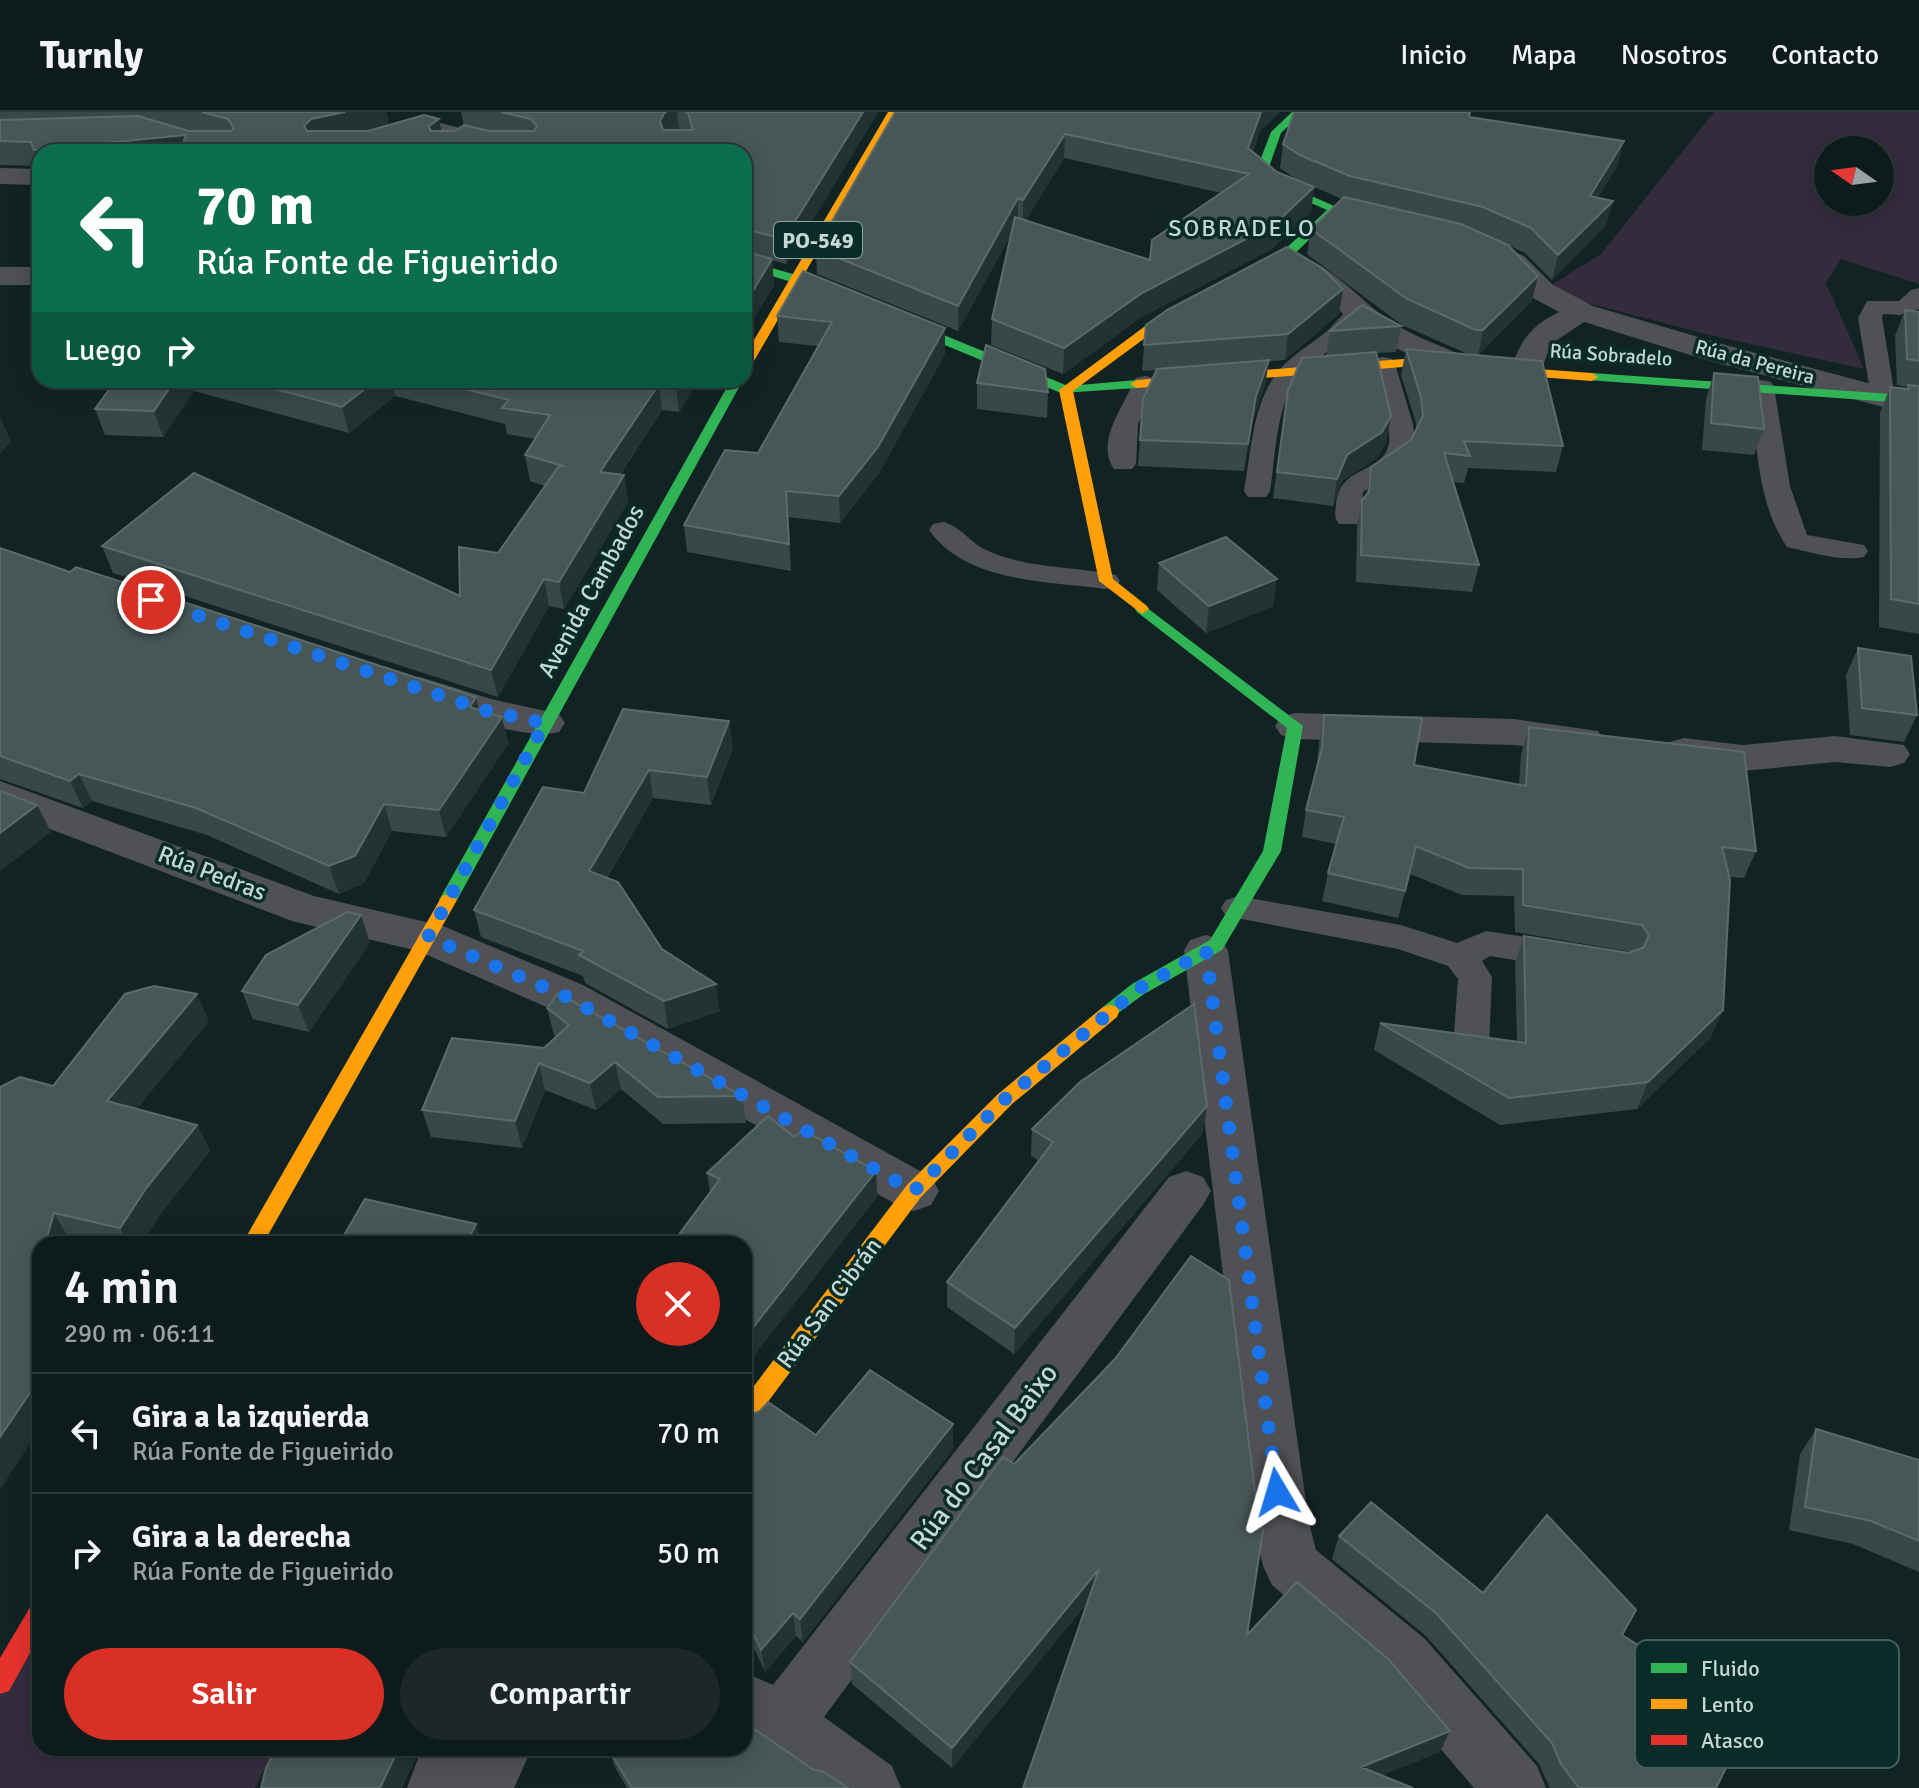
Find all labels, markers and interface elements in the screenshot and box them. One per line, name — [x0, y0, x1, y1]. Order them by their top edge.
text: Turnly — [40, 32, 143, 79]
text: Inicio — [1400, 38, 1467, 72]
text: Mapa — [1511, 38, 1577, 72]
text: Nosotros — [1621, 38, 1727, 72]
text: Contacto — [1771, 38, 1879, 72]
north arrow — [1814, 136, 1894, 216]
map controls — [1814, 136, 1894, 216]
text: 70 m — [196, 171, 314, 240]
icon: left — [64, 176, 168, 280]
district label: SOBRADELO — [1168, 213, 1316, 243]
road number: PO-549 — [774, 222, 862, 258]
text: Rúa Fonte de Figueirido — [196, 240, 558, 285]
icon: right — [158, 328, 202, 372]
text: Luego — [64, 332, 142, 369]
street label: Rúa da Pereira — [1692, 334, 1818, 390]
street label: Rúa Sobradelo — [1549, 338, 1673, 372]
street label: Avenida Cambados — [531, 499, 651, 683]
pin — [117, 566, 185, 634]
icon: arrive — [129, 578, 173, 622]
street label: Rúa Pedras — [154, 839, 270, 907]
street label: Rúa San Cibrán — [770, 1232, 888, 1374]
text: 4 min — [64, 1258, 179, 1317]
button: close — [636, 1262, 720, 1346]
text: 290 m · 06:11 — [64, 1318, 215, 1350]
street label: Rúa do Casal Baixo — [903, 1357, 1065, 1557]
text: Gira a la izquierda — [132, 1399, 369, 1436]
icon: left — [64, 1411, 108, 1455]
text: 70 m — [657, 1415, 720, 1452]
text: Rúa Fonte de Figueirido — [132, 1436, 394, 1468]
position arrow — [1235, 1450, 1319, 1534]
text: Gira a la derecha — [132, 1519, 351, 1556]
icon: right — [64, 1531, 108, 1575]
text: 50 m — [657, 1535, 720, 1572]
text: Rúa Fonte de Figueirido — [132, 1556, 394, 1588]
legend — [1635, 1640, 1899, 1768]
button: Salir — [64, 1648, 384, 1740]
button: Compartir — [400, 1648, 720, 1740]
text: Fluido — [1701, 1655, 1760, 1682]
text: Lento — [1701, 1691, 1754, 1718]
text: Atasco — [1701, 1727, 1764, 1754]

